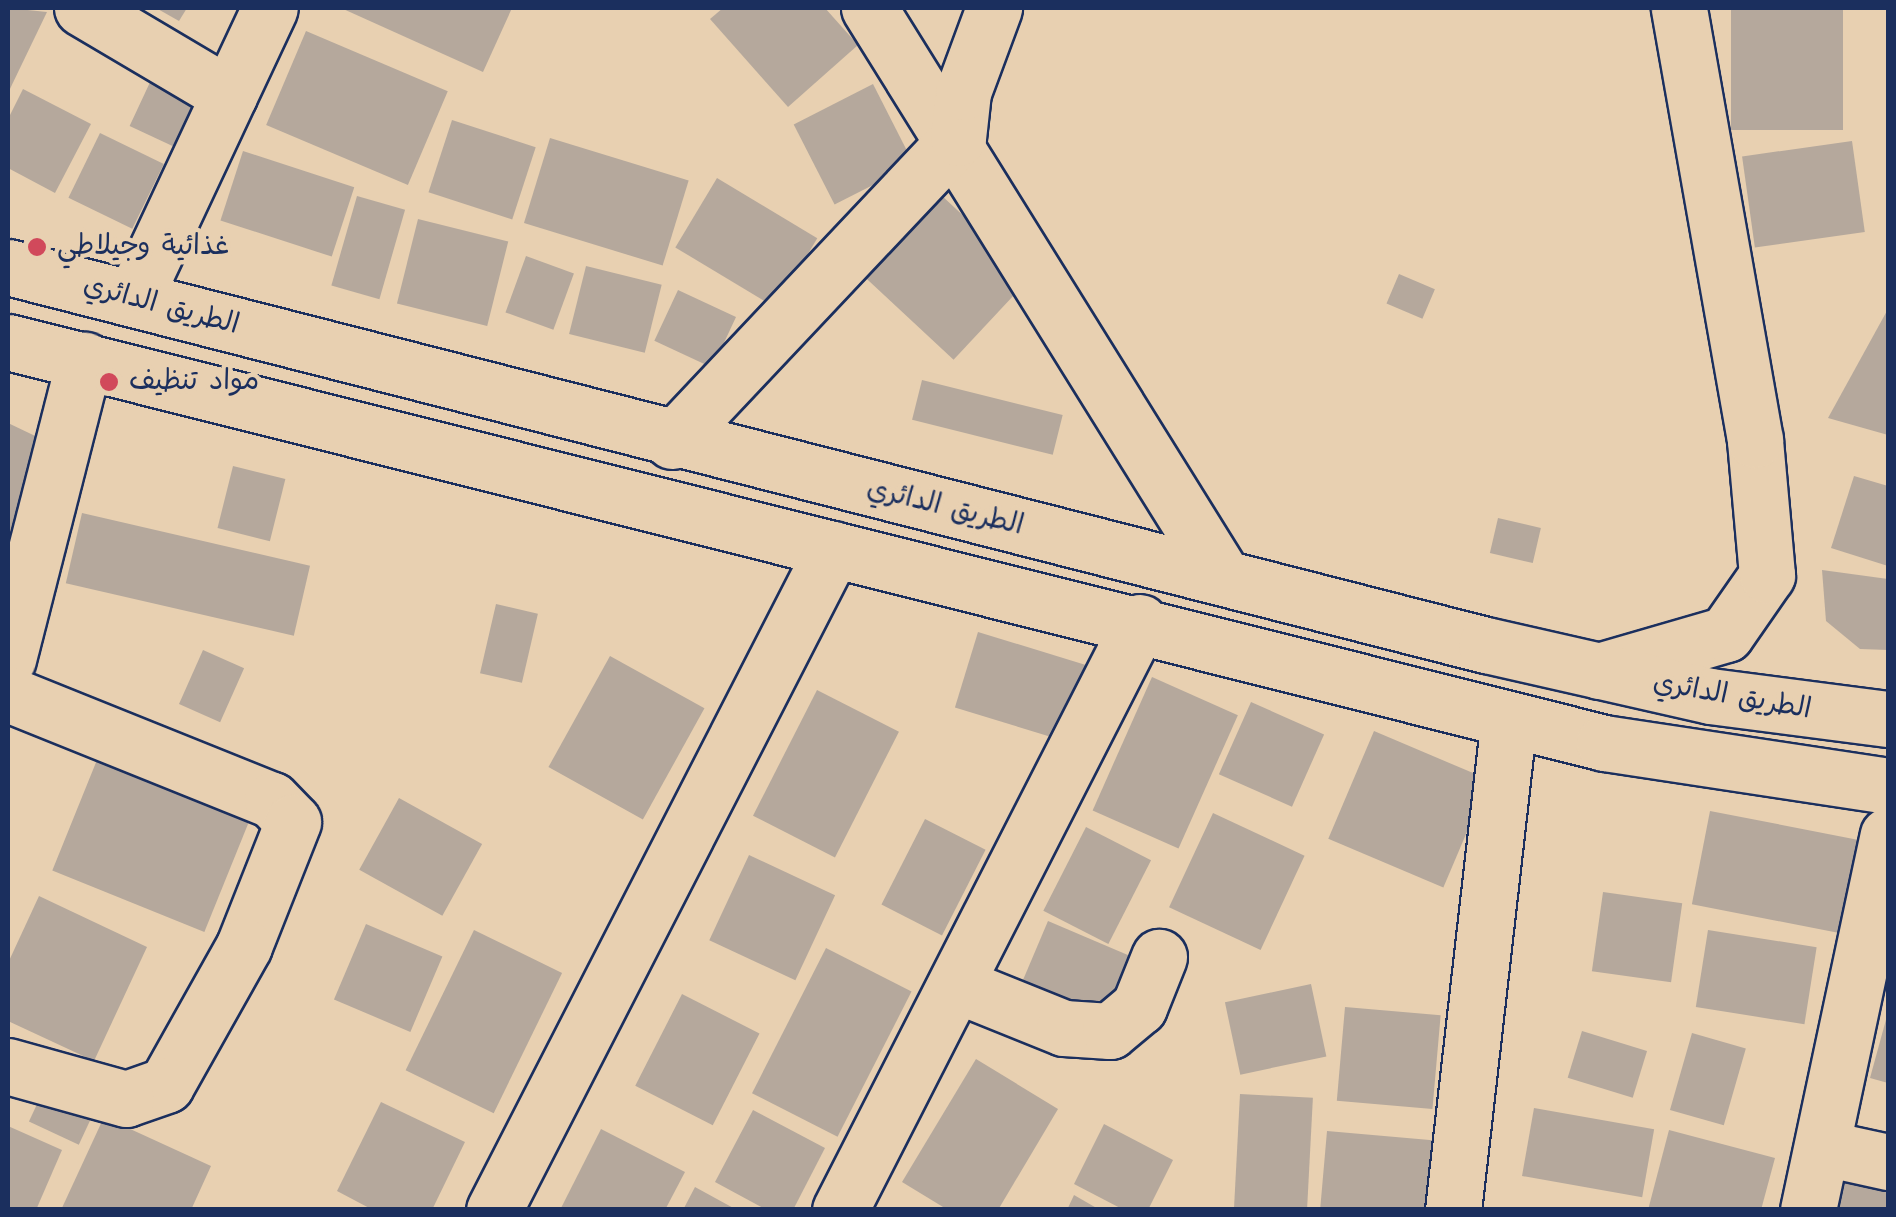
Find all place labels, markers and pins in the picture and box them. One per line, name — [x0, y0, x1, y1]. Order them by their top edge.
place label: غذائية وجيلاطي — [57, 230, 229, 264]
marker: غذائية وجيلاطي — [26, 236, 48, 258]
place label: مواد تنظيف — [129, 365, 259, 399]
marker: مواد تنظيف — [98, 371, 120, 393]

